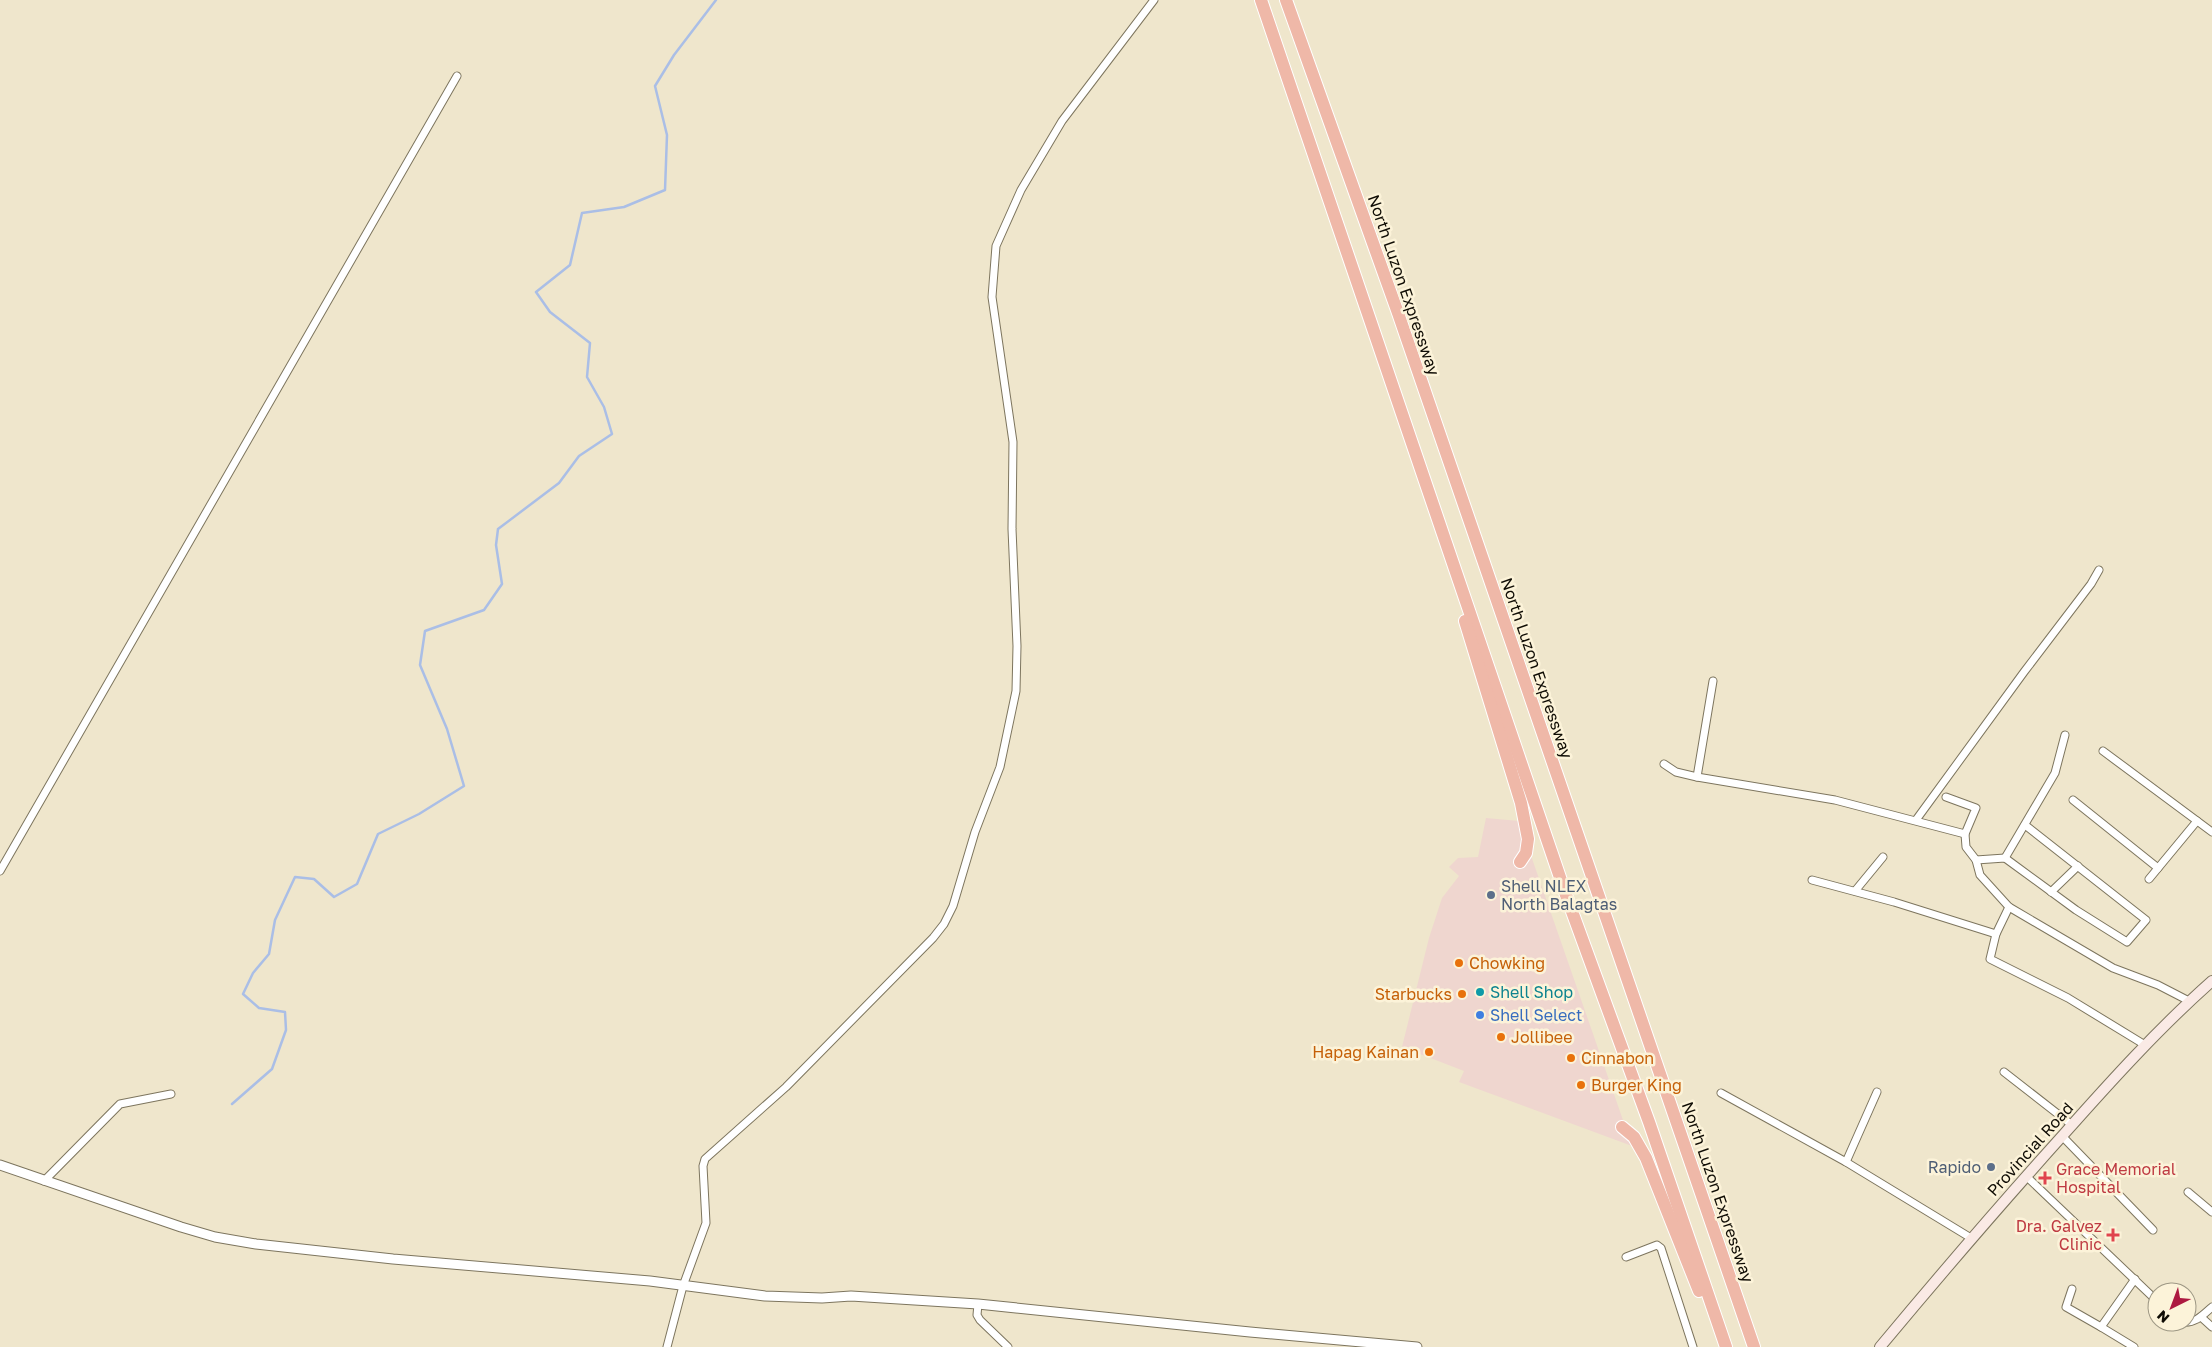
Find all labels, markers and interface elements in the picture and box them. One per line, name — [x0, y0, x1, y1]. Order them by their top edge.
street label: North Luzon Expressway — [1364, 192, 1444, 378]
street label: North Luzon Expressway — [1497, 575, 1577, 761]
place label: Shell NLEX North Balagtas — [1501, 876, 1617, 914]
marker: Shell NLEX North Balagtas — [1485, 889, 1497, 901]
place label: Chowking — [1469, 953, 1545, 973]
marker: Chowking — [1453, 957, 1465, 969]
place label: Shell Shop — [1490, 982, 1573, 1002]
place label: Starbucks — [1375, 984, 1452, 1004]
marker: Shell Shop — [1474, 986, 1486, 998]
marker: Starbucks — [1456, 988, 1468, 1000]
place label: Shell Select — [1490, 1005, 1582, 1025]
marker: Shell Select — [1474, 1009, 1486, 1021]
place label: Jollibee — [1511, 1027, 1572, 1047]
marker: Jollibee — [1495, 1031, 1507, 1043]
place label: Hapag Kainan — [1312, 1042, 1419, 1062]
marker: Hapag Kainan — [1423, 1046, 1435, 1058]
place label: Cinnabon — [1581, 1048, 1654, 1068]
marker: Cinnabon — [1565, 1052, 1577, 1064]
place label: Burger King — [1591, 1075, 1682, 1095]
marker: Burger King — [1575, 1079, 1587, 1091]
street label: Provincial Road — [1983, 1098, 2077, 1200]
street label: North Luzon Expressway — [1678, 1099, 1758, 1285]
place label: Rapido — [1928, 1157, 1981, 1177]
place label: Grace Memorial Hospital — [2056, 1159, 2176, 1197]
marker: Rapido — [1985, 1161, 1997, 1173]
marker: Grace Memorial Hospital — [2038, 1171, 2052, 1185]
place label: Dra. Galvez Clinic — [2016, 1216, 2102, 1254]
marker: Dra. Galvez Clinic — [2106, 1228, 2120, 1242]
north arrow — [2147, 1282, 2197, 1332]
text: N — [2153, 1307, 2173, 1327]

